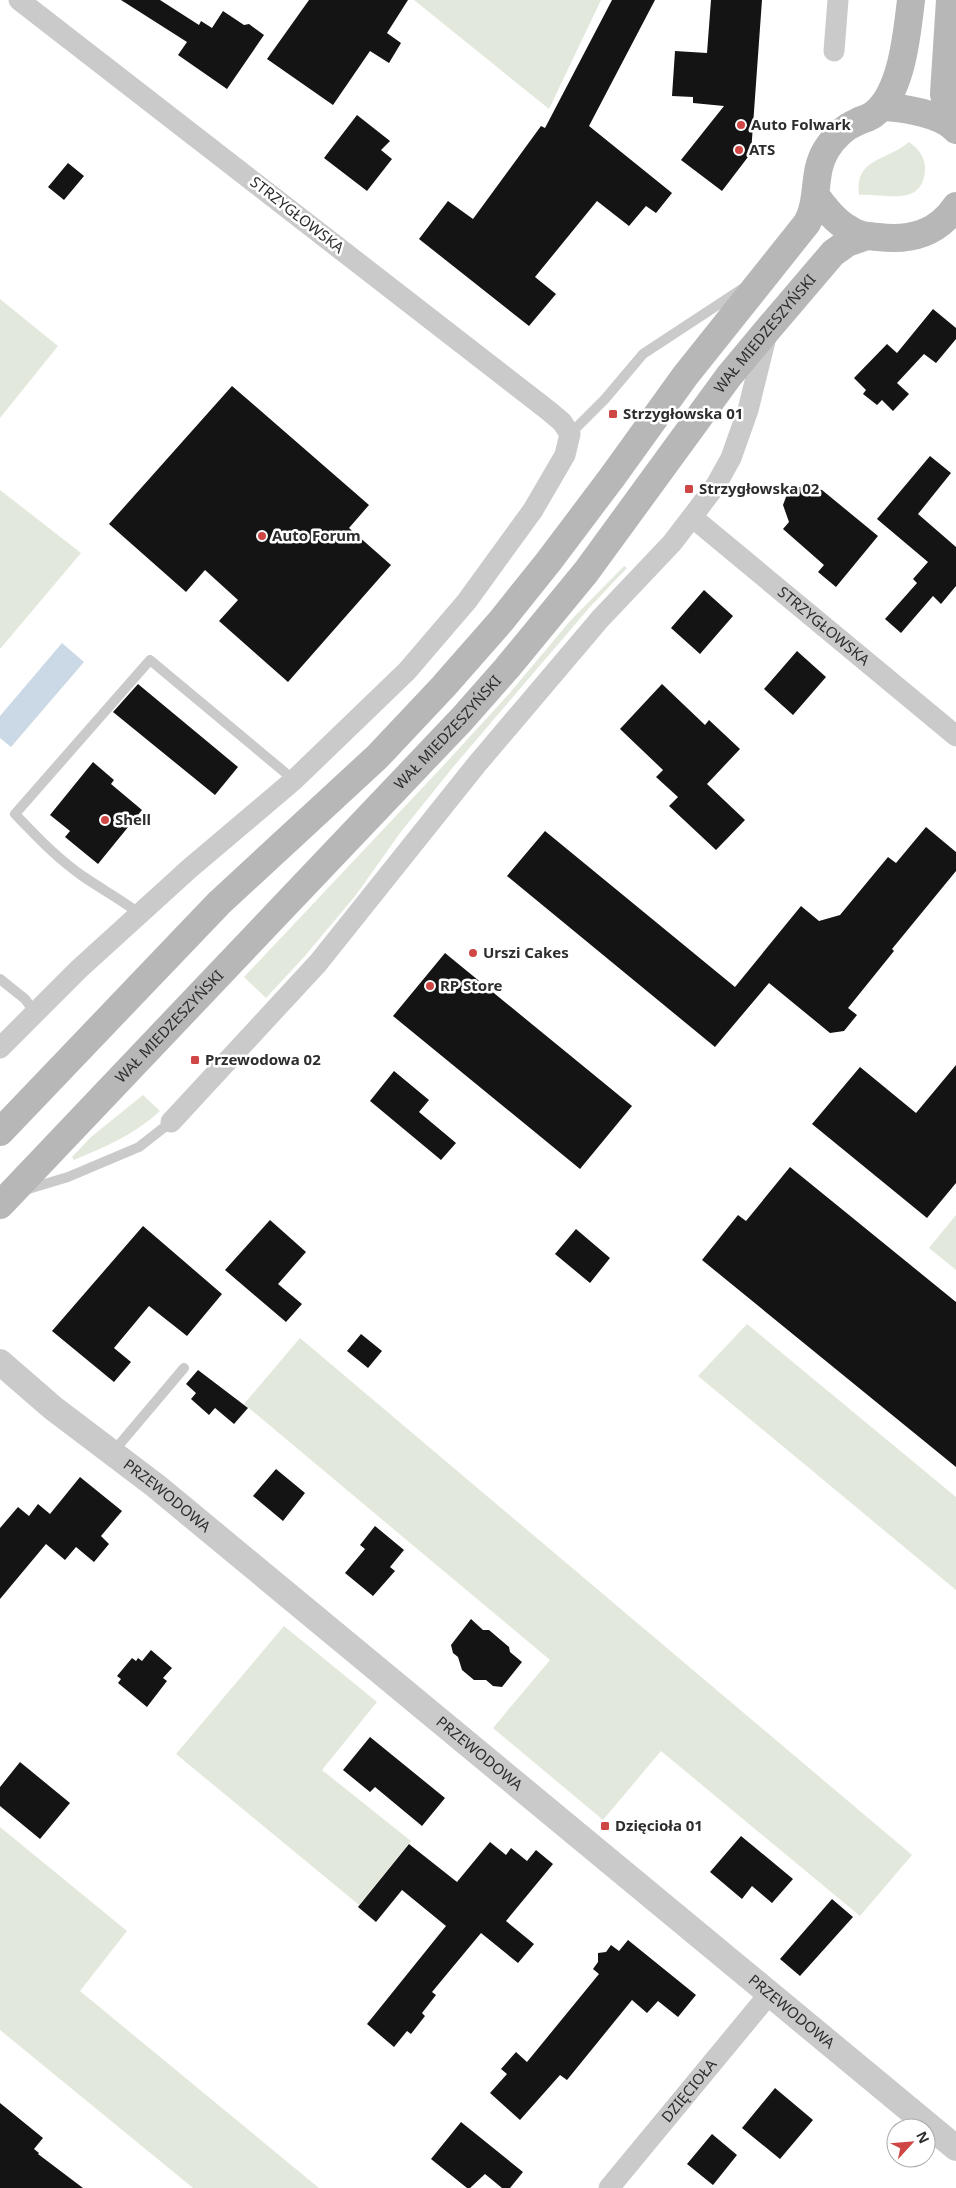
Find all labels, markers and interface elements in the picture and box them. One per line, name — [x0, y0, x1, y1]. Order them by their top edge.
place label: Auto Folwark — [751, 114, 852, 134]
marker: Auto Folwark — [735, 119, 747, 131]
place label: ATS — [749, 139, 775, 159]
marker: ATS — [733, 144, 745, 156]
street label: STRZYGŁOWSKA — [247, 171, 349, 257]
street label: WAŁ MIEDZESZYŃSKI — [709, 270, 820, 397]
place label: Strzygłowska 01 — [623, 403, 743, 423]
marker: Strzygłowska 01 — [607, 408, 619, 420]
place label: Strzygłowska 02 — [699, 478, 820, 498]
marker: Strzygłowska 02 — [683, 483, 695, 495]
place label: Auto Forum — [272, 525, 361, 545]
marker: Auto Forum — [256, 530, 268, 542]
street label: STRZYGŁOWSKA — [774, 581, 875, 670]
street label: WAŁ MIEDZESZYŃSKI — [389, 671, 505, 793]
place label: Shell — [115, 809, 151, 829]
marker: Shell — [99, 814, 111, 826]
place label: Urszi Cakes — [483, 942, 569, 962]
marker: Urszi Cakes — [467, 947, 479, 959]
street label: WAŁ MIEDZESZYŃSKI — [110, 965, 227, 1087]
place label: RP Store — [440, 975, 503, 995]
marker: RP Store — [424, 980, 436, 992]
place label: Przewodowa 02 — [205, 1049, 321, 1069]
marker: Przewodowa 02 — [189, 1054, 201, 1066]
street label: PRZEWODOWA — [120, 1454, 216, 1536]
street label: PRZEWODOWA — [433, 1711, 528, 1795]
place label: Dzięcioła 01 — [615, 1815, 703, 1835]
marker: Dzięcioła 01 — [599, 1820, 611, 1832]
street label: PRZEWODOWA — [745, 1969, 840, 2053]
street label: DZIĘCIOŁA — [656, 2054, 721, 2126]
north arrow — [886, 2118, 936, 2168]
text: N — [912, 2128, 934, 2146]

